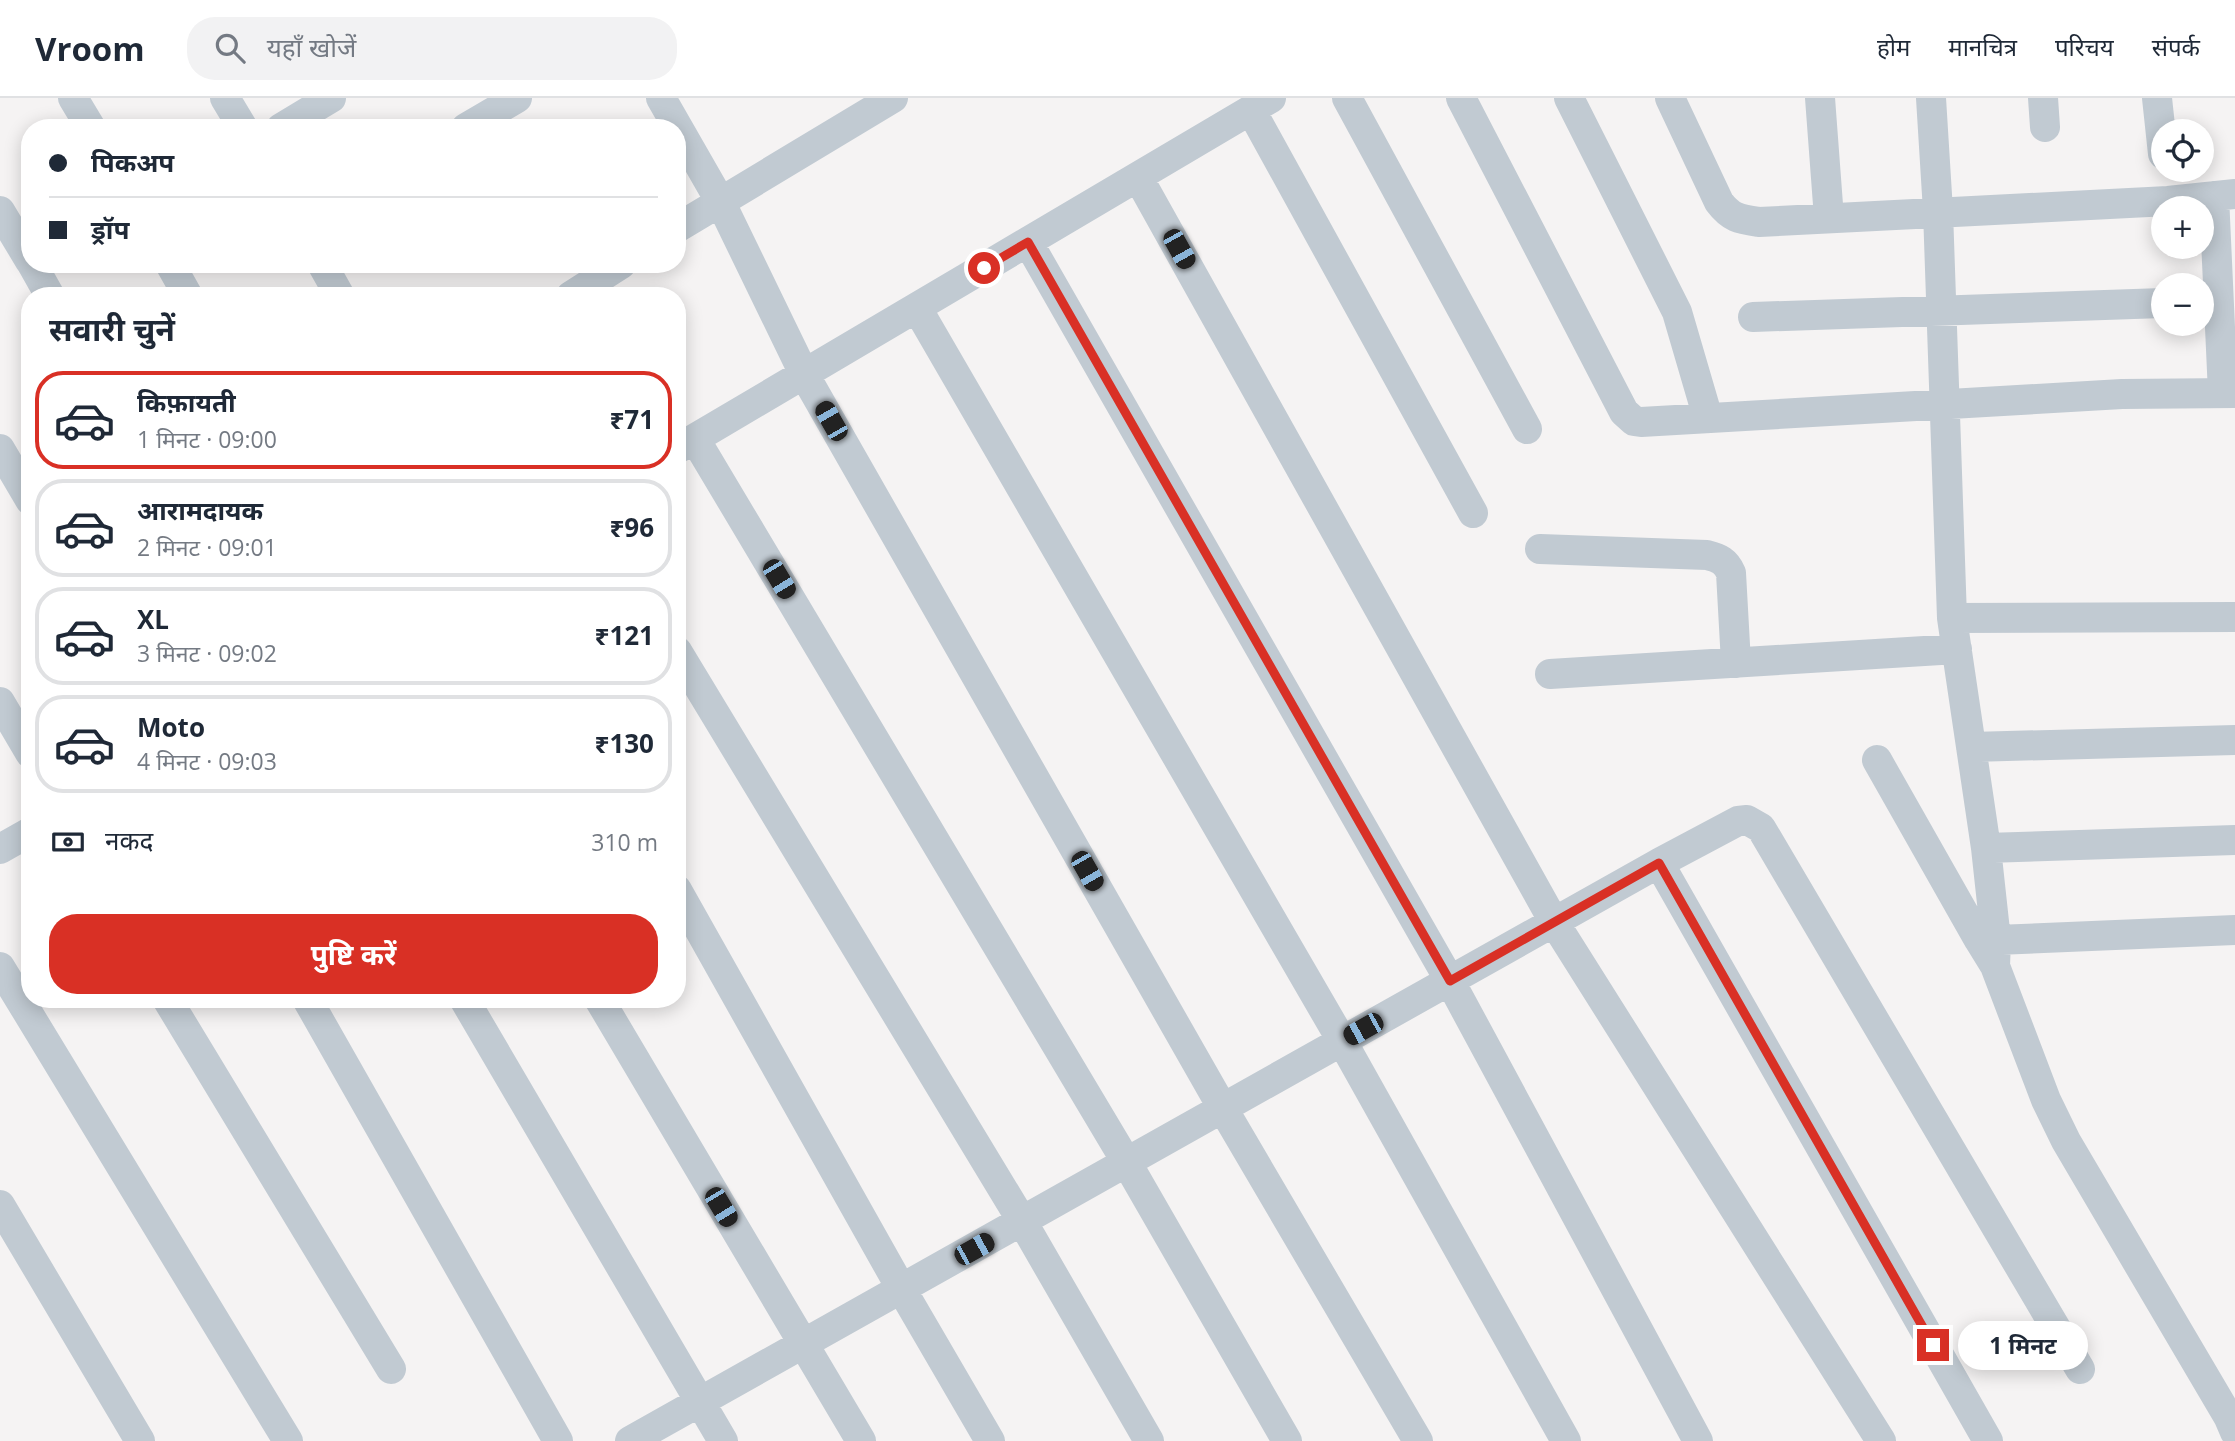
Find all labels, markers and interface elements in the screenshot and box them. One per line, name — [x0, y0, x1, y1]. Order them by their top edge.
search box — [187, 17, 677, 80]
text: Vroom — [35, 26, 145, 71]
icon: search — [211, 29, 249, 67]
text: यहाँ खोजें — [267, 29, 356, 65]
text: होम — [1877, 30, 1910, 63]
text: मानचित्र — [1948, 30, 2017, 63]
text: परिचय — [2055, 30, 2114, 63]
text: संपर्क — [2152, 30, 2200, 63]
map controls — [2151, 119, 2214, 336]
button: locate — [2151, 119, 2214, 182]
text: पिकअप — [91, 144, 174, 180]
button: + — [2151, 196, 2214, 259]
text: ड्रॉप — [91, 211, 129, 247]
car — [1160, 226, 1199, 272]
route start — [968, 252, 1000, 284]
button: − — [2151, 273, 2214, 336]
text: सवारी चुनें — [49, 307, 175, 350]
text: किफ़ायती — [137, 384, 236, 420]
icon: car — [53, 389, 116, 452]
car — [812, 398, 851, 444]
text: ₹71 — [609, 401, 654, 437]
text: 1 मिनट · 09:00 — [137, 423, 277, 455]
text: आरामदायक — [137, 492, 263, 528]
icon: car — [53, 497, 116, 560]
text: ₹96 — [609, 509, 654, 545]
text: 2 मिनट · 09:01 — [137, 531, 277, 563]
car — [760, 556, 799, 602]
text: XL — [137, 601, 169, 637]
icon: car — [53, 605, 116, 668]
text: ₹121 — [595, 617, 654, 653]
text: 3 मिनट · 09:02 — [137, 637, 277, 669]
text: Moto — [137, 709, 205, 745]
icon: car — [53, 713, 116, 776]
text: ₹130 — [595, 725, 654, 761]
text: 4 मिनट · 09:03 — [137, 745, 277, 777]
text: नकद — [105, 822, 153, 858]
icon: cash — [49, 823, 87, 861]
text: 310 m — [591, 826, 658, 858]
car — [1068, 848, 1107, 894]
button: पुष्टि करें — [49, 914, 658, 994]
car — [1340, 1010, 1387, 1048]
car — [702, 1184, 741, 1230]
car — [951, 1230, 998, 1268]
callout: 1 मिनट — [1958, 1320, 2087, 1370]
route end — [1917, 1329, 1949, 1361]
text: 1 मिनट — [1989, 1329, 2057, 1361]

